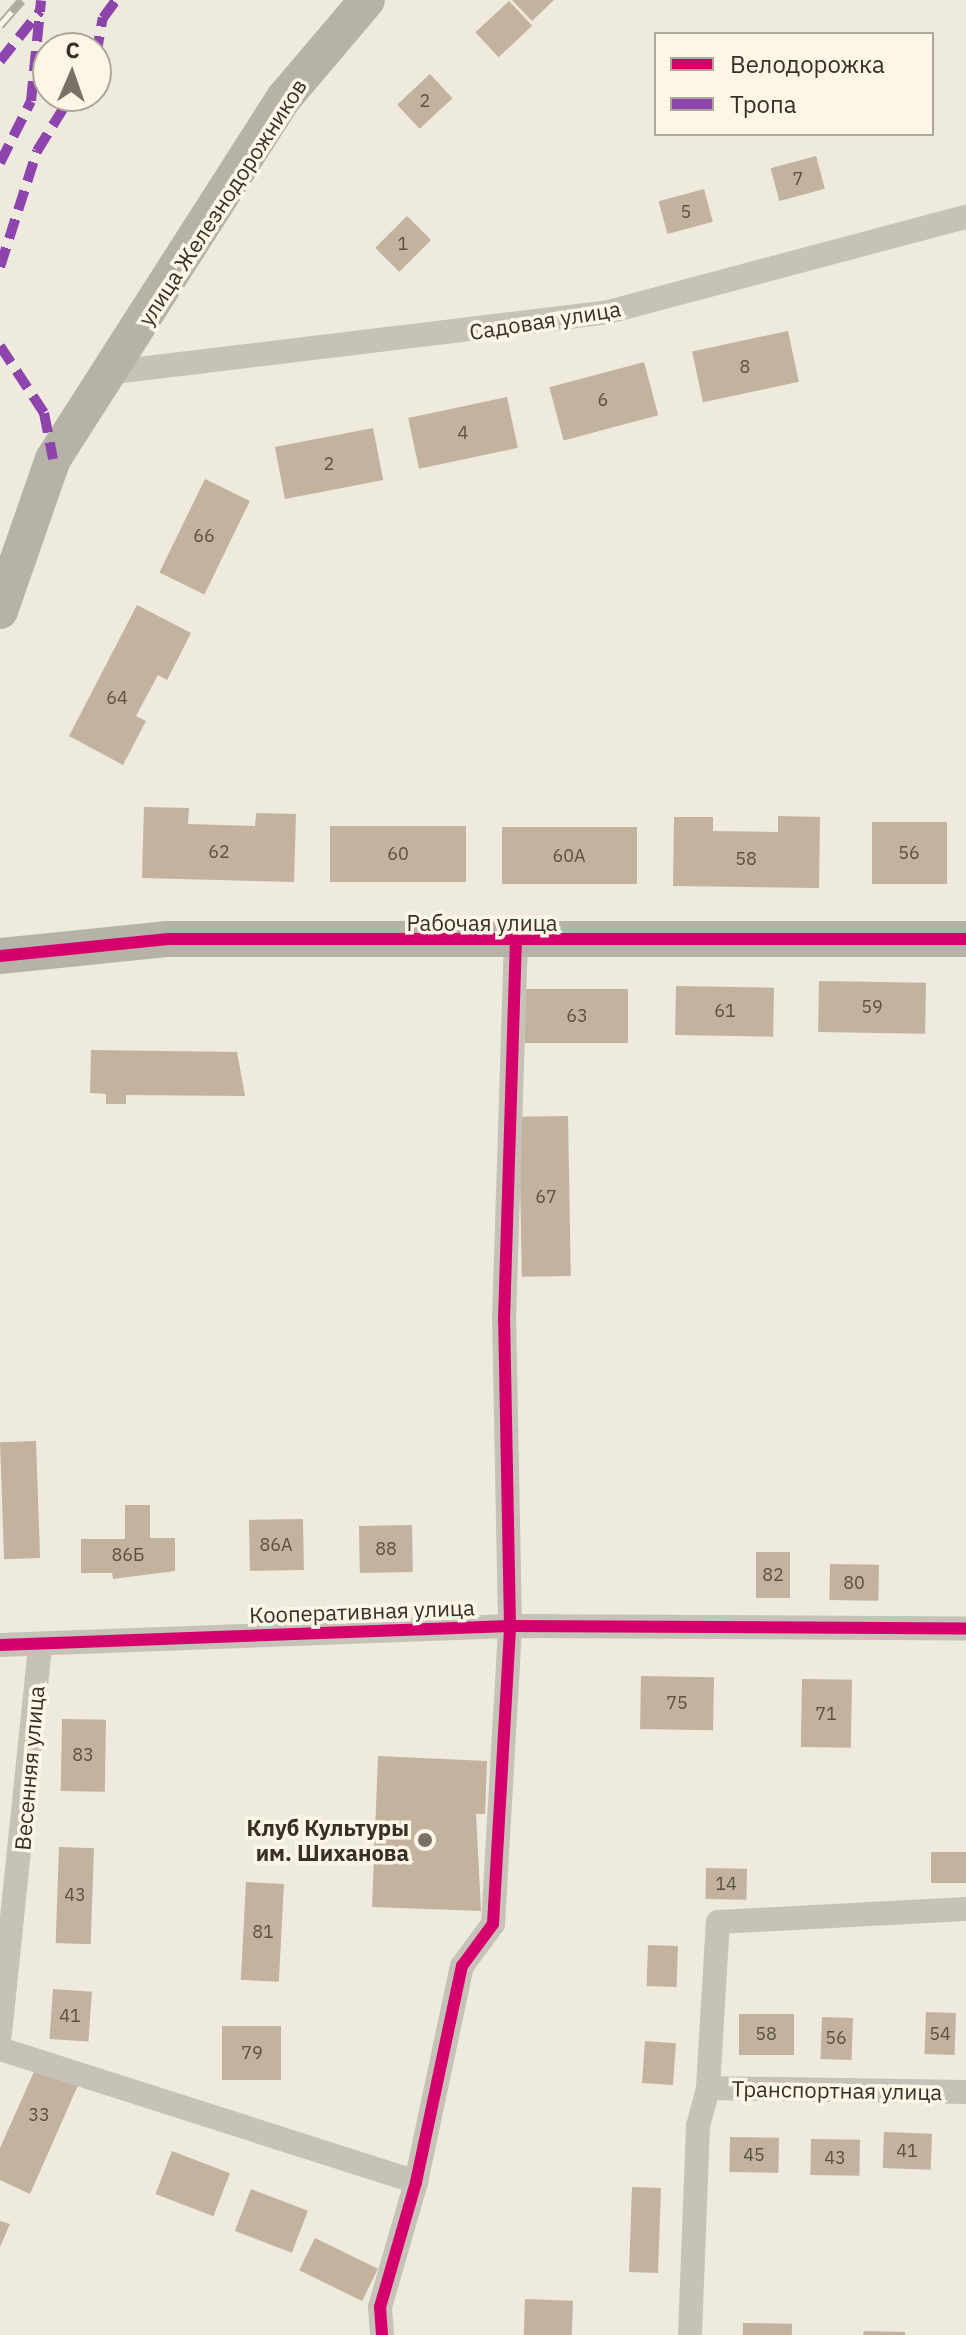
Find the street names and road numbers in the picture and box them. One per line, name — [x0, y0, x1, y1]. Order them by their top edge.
street label: улица Железнодорожников — [132, 74, 312, 330]
street label: Садовая улица — [467, 295, 623, 345]
street label: Рабочая улица — [406, 910, 558, 936]
street label: Кооперативная улица — [249, 1594, 475, 1628]
street label: Весенняя улица — [9, 1685, 49, 1851]
street label: Транспортная улица — [732, 2075, 942, 2105]

